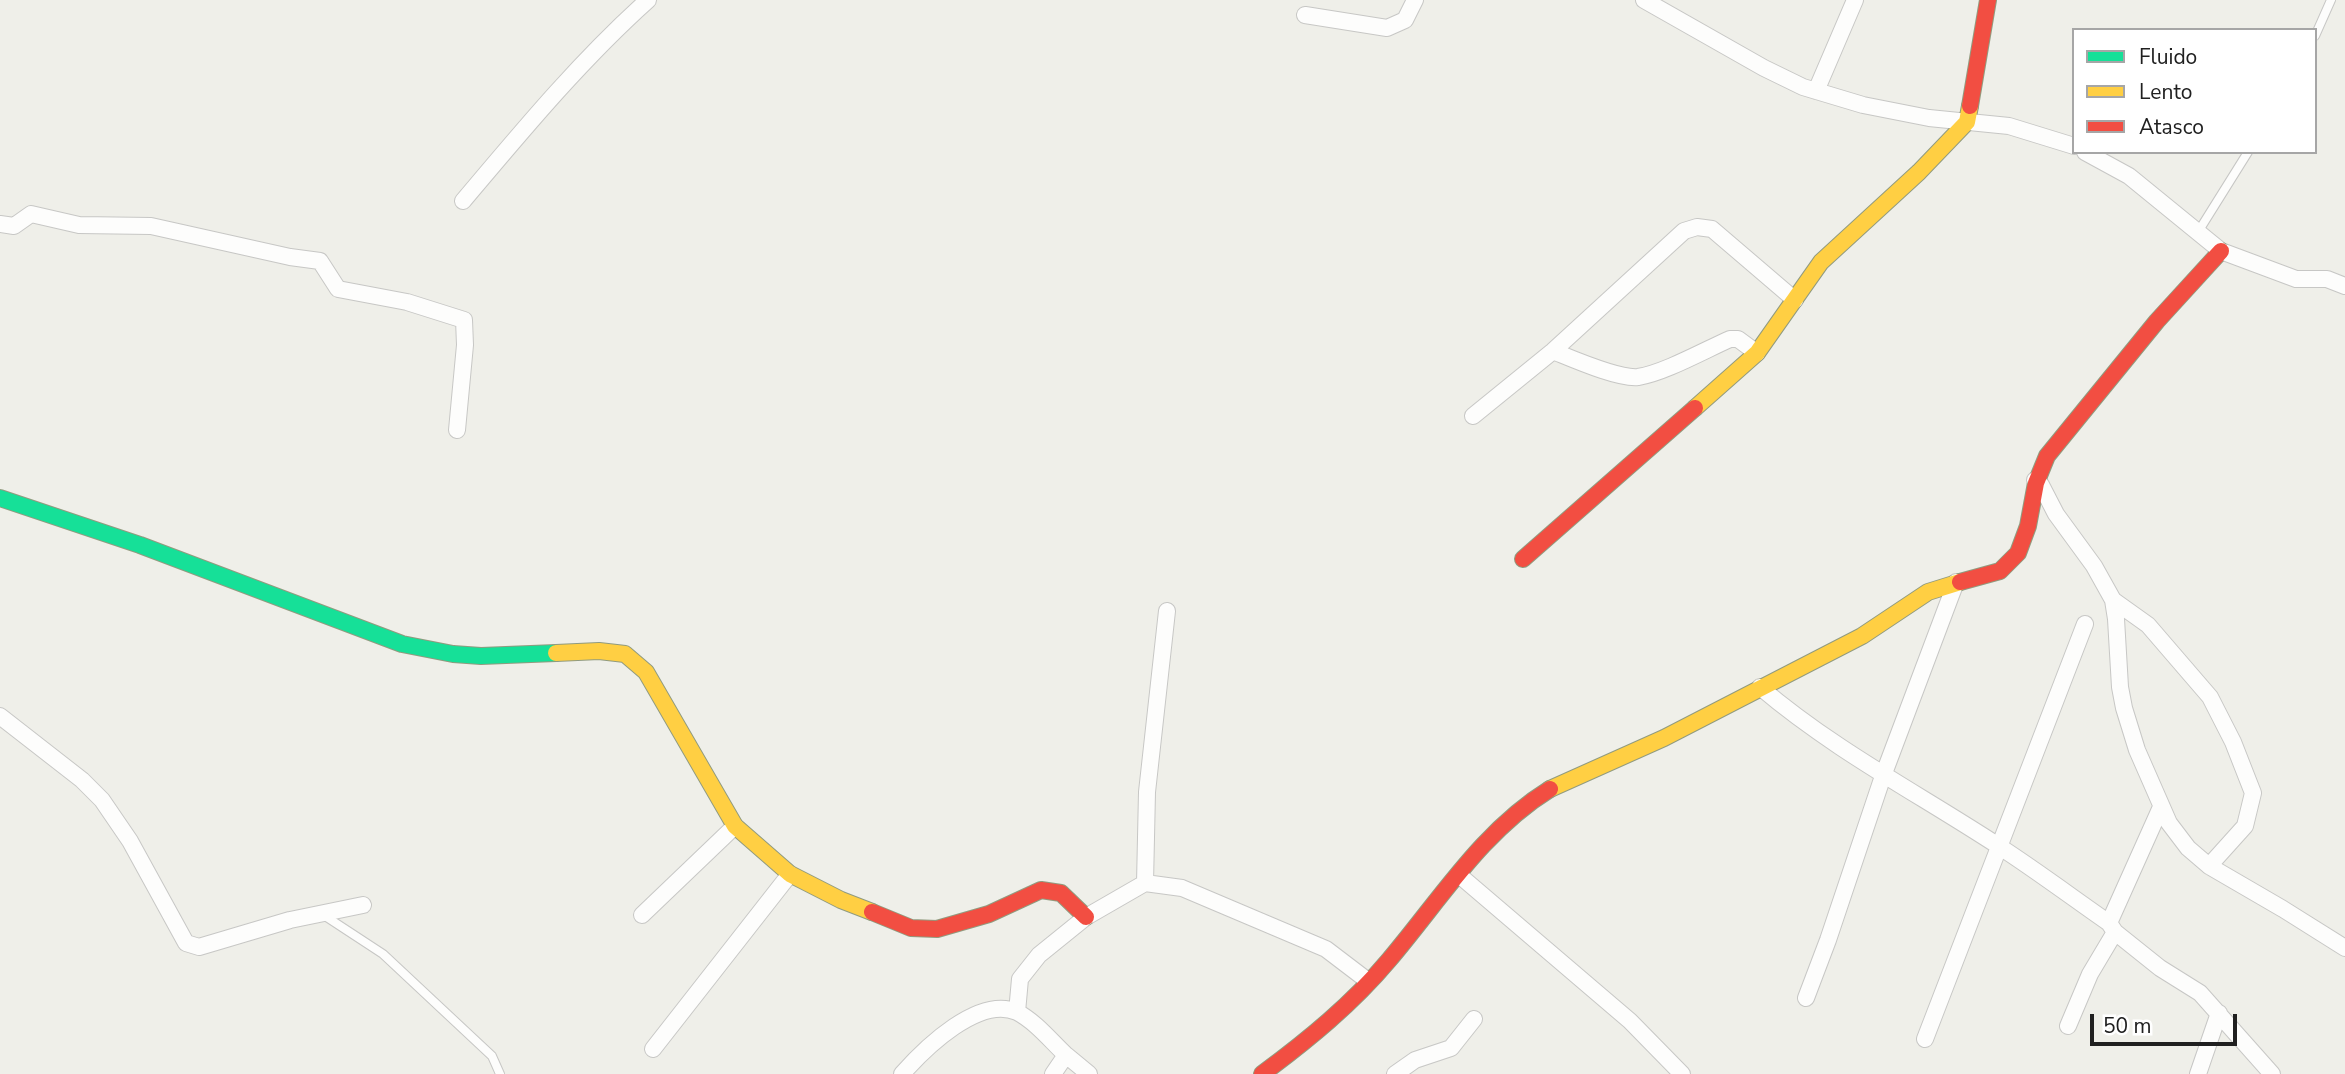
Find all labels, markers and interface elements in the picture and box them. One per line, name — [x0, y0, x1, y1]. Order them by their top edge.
legend — [2072, 28, 2317, 154]
text: Fluido — [2139, 43, 2197, 71]
text: Lento — [2139, 78, 2192, 106]
text: Atasco — [2139, 113, 2204, 141]
scale bar — [2093, 1000, 2240, 1044]
text: 50 m — [2103, 1012, 2152, 1040]

